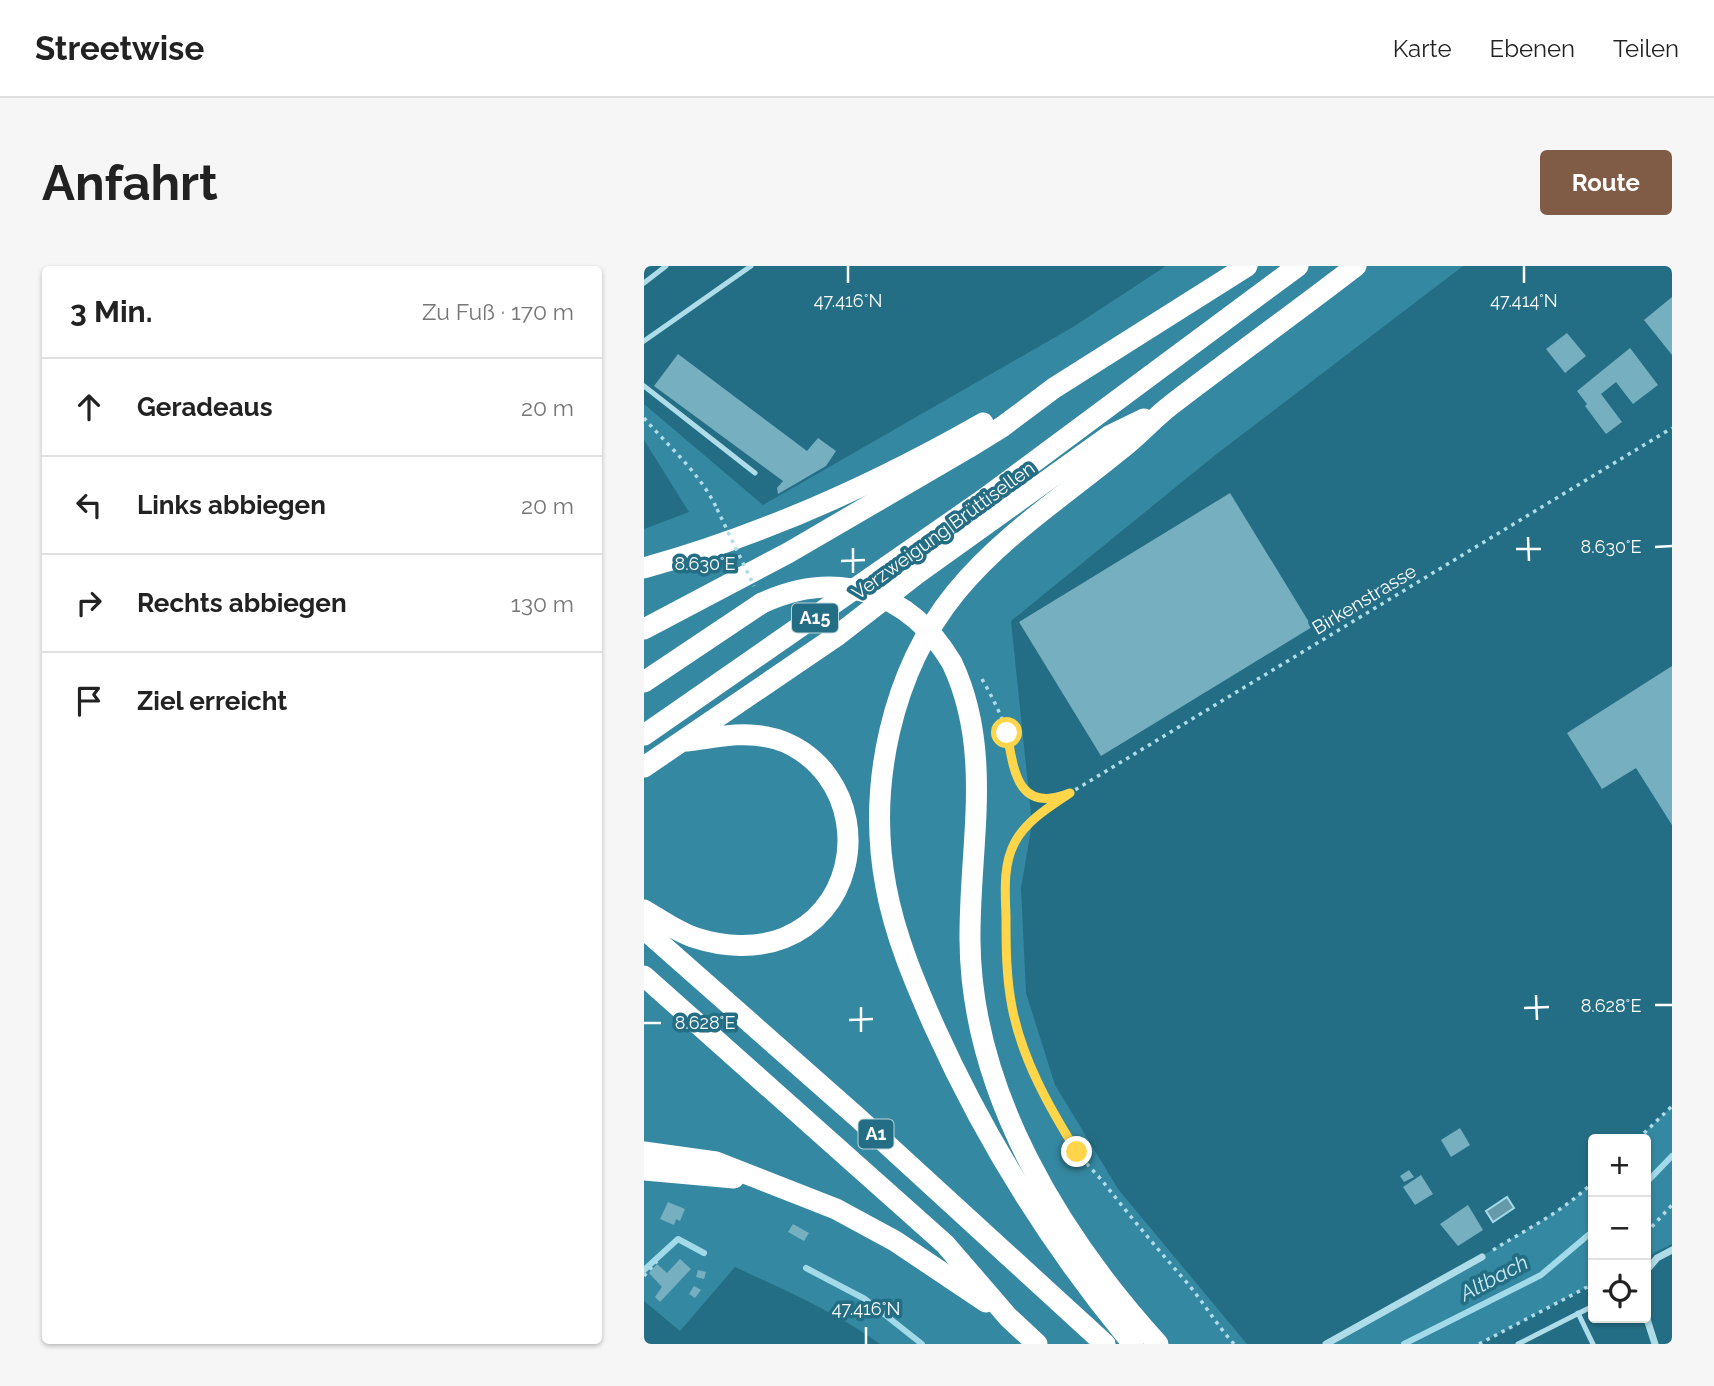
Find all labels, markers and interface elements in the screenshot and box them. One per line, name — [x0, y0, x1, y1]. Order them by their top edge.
text: Streetwise — [35, 29, 204, 68]
text: Karte — [1393, 34, 1452, 63]
text: Ebenen — [1490, 34, 1575, 63]
text: Teilen — [1613, 34, 1679, 63]
button: Route — [1540, 150, 1672, 215]
text: Anfahrt — [42, 154, 218, 211]
text: 47.416°N — [814, 290, 882, 311]
text: 47.414°N — [1490, 290, 1558, 311]
text: 3 Min. — [70, 294, 152, 329]
text: Zu Fuß · 170 m — [422, 298, 574, 325]
icon: ahead — [70, 388, 108, 426]
text: Geradeaus — [137, 392, 273, 422]
text: 20 m — [521, 394, 574, 421]
street label: Verzweigung Brüttisellen — [847, 456, 1039, 604]
icon: left — [70, 486, 108, 524]
text: Links abbiegen — [137, 490, 326, 520]
text: 20 m — [521, 492, 574, 519]
text: 8.630°E — [1581, 536, 1642, 557]
text: 8.630°E — [675, 553, 736, 574]
street label: Birkenstrasse — [1308, 559, 1420, 639]
icon: right — [70, 584, 108, 622]
text: Rechts abbiegen — [137, 588, 347, 618]
text: 130 m — [511, 590, 574, 617]
road number: A15 — [792, 604, 838, 632]
icon: arrive — [70, 682, 108, 720]
text: Ziel erreicht — [137, 686, 287, 716]
route start — [991, 717, 1022, 748]
text: 8.628°E — [1581, 995, 1641, 1016]
text: 8.628°E — [675, 1012, 735, 1033]
road number: A1 — [859, 1120, 894, 1148]
map controls — [1588, 1134, 1651, 1323]
button: + — [1588, 1134, 1651, 1197]
route end — [1061, 1136, 1092, 1167]
button: − — [1588, 1197, 1651, 1260]
water label: Altbach — [1455, 1249, 1532, 1306]
button: locate — [1588, 1260, 1651, 1323]
text: 47.416°N — [832, 1298, 900, 1319]

